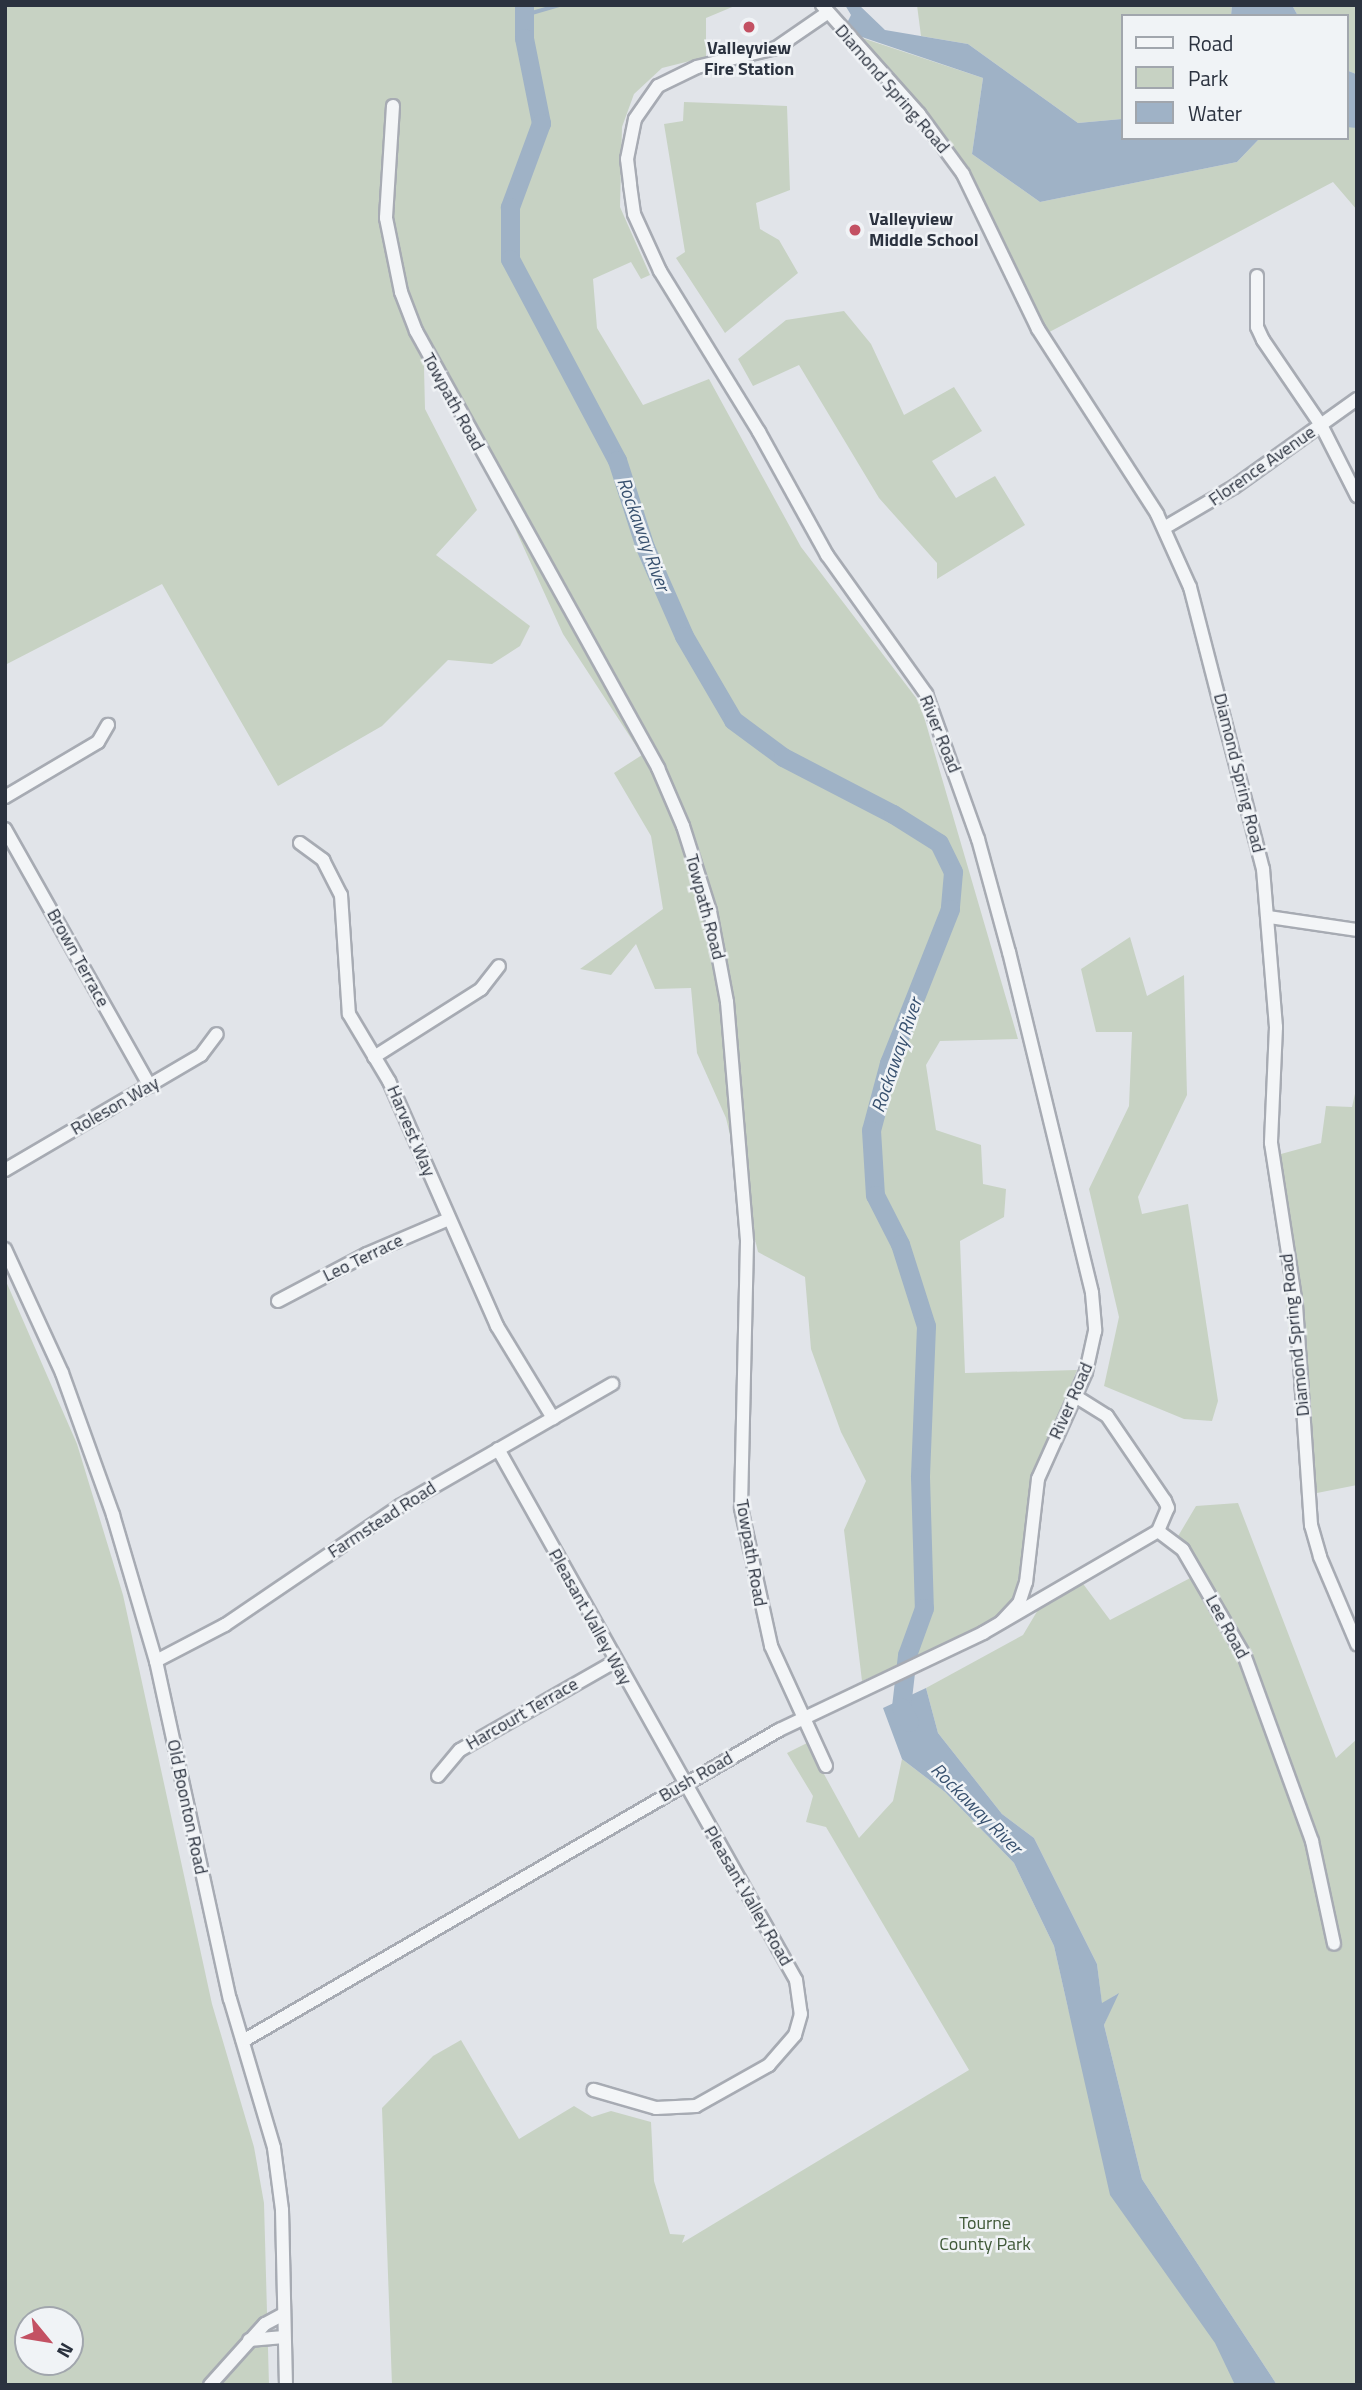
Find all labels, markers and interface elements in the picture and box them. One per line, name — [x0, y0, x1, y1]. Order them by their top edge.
legend — [1120, 14, 1348, 140]
marker: Valleyview Fire Station — [741, 19, 757, 35]
street label: Diamond Spring Road — [830, 20, 954, 158]
text: Road — [1188, 27, 1233, 59]
place label: Valleyview Fire Station — [704, 38, 794, 80]
text: Park — [1188, 62, 1228, 94]
text: Water — [1188, 97, 1242, 129]
place label: Valleyview Middle School — [869, 209, 979, 252]
marker: Valleyview Middle School — [847, 222, 863, 238]
street label: Towpath Road — [417, 349, 489, 455]
street label: Florence Avenue — [1205, 421, 1319, 511]
water label: Rockaway River — [613, 474, 675, 594]
street label: Diamond Spring Road — [1209, 691, 1269, 855]
street label: River Road — [915, 692, 965, 776]
street label: Towpath Road — [681, 852, 729, 962]
street label: Brown Terrace — [42, 905, 114, 1011]
water label: Rockaway River — [866, 995, 926, 1115]
street label: Roleson Way — [67, 1072, 163, 1140]
street label: Harvest Way — [382, 1082, 440, 1180]
street label: Leo Terrace — [319, 1229, 407, 1287]
street label: Diamond Spring Road — [1276, 1253, 1314, 1417]
street label: River Road — [1045, 1359, 1097, 1443]
street label: Farmstead Road — [324, 1477, 440, 1563]
street label: Towpath Road — [731, 1498, 771, 1608]
street label: Pleasant Valley Way — [544, 1545, 636, 1689]
street label: Lee Road — [1201, 1591, 1253, 1663]
street label: Harcourt Terrace — [462, 1673, 582, 1755]
street label: Old Boonton Road — [162, 1737, 212, 1877]
street label: Bush Road — [655, 1747, 737, 1807]
water label: Rockaway River — [927, 1758, 1027, 1858]
street label: Pleasant Valley Road — [699, 1822, 797, 1970]
park label: Tourne County Park — [939, 2213, 1031, 2256]
north arrow — [14, 2306, 84, 2376]
text: N — [50, 2338, 82, 2364]

